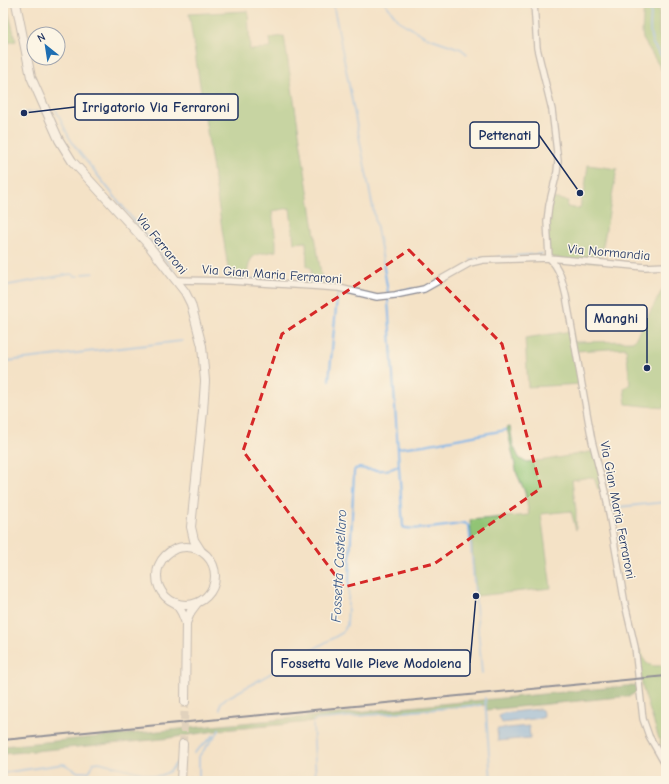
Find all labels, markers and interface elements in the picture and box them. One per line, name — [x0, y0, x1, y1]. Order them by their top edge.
north arrow — [26, 26, 66, 66]
text: N — [35, 30, 48, 45]
callout: Irrigatorio Via Ferraroni — [75, 94, 238, 120]
text: Irrigatorio Via Ferraroni — [82, 99, 230, 116]
callout: Pettenati — [470, 122, 539, 148]
text: Pettenati — [478, 127, 532, 144]
street label: Via Ferraroni — [133, 211, 191, 277]
street label: Via Normandia — [567, 241, 651, 263]
street label: Via Gian Maria Ferraroni — [202, 262, 342, 286]
callout: Manghi — [586, 305, 647, 331]
text: Manghi — [594, 310, 638, 327]
street label: Via Gian Maria Ferraroni — [597, 440, 639, 580]
water label: Fossetta Castellaro — [328, 509, 350, 623]
callout: Fossetta Valle Pieve Modolena — [272, 650, 470, 676]
text: Fossetta Valle Pieve Modolena — [280, 655, 462, 672]

